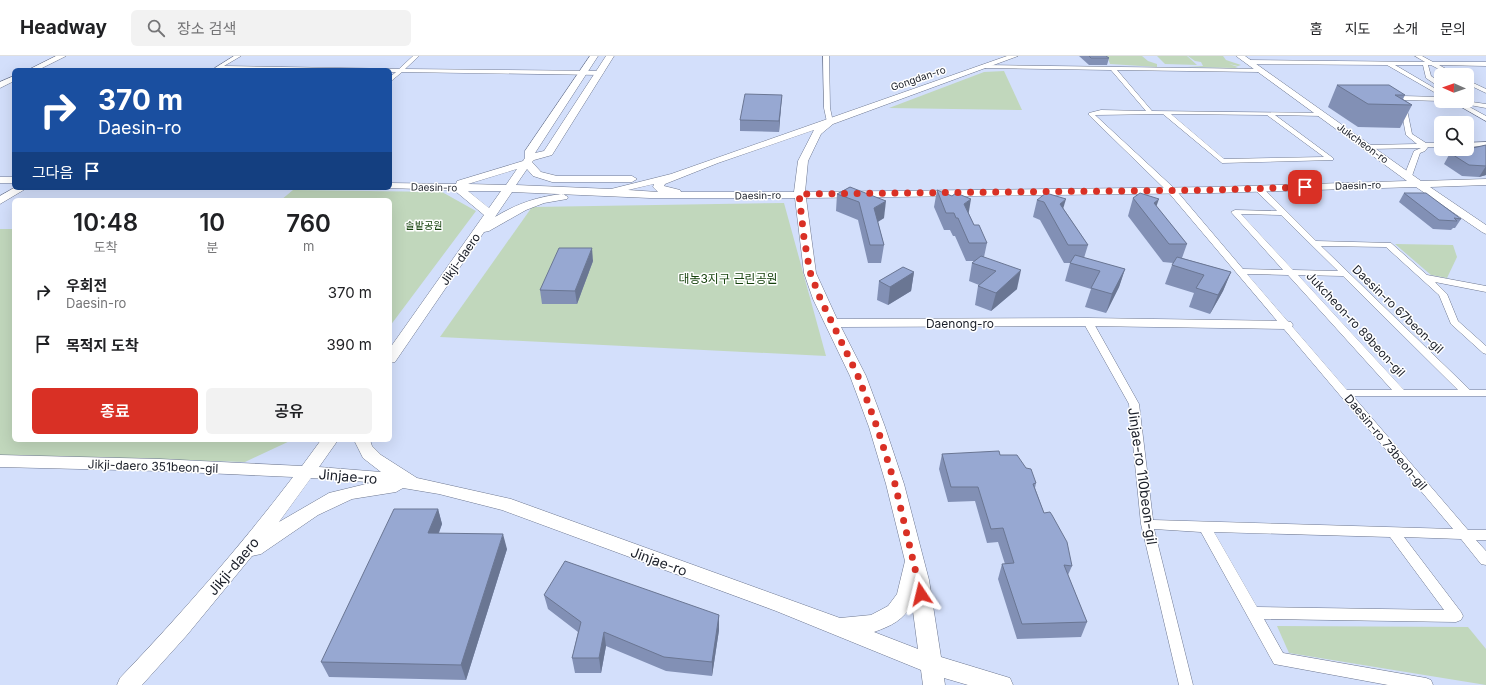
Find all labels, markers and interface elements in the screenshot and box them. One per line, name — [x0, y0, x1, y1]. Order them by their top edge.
search box — [131, 10, 411, 46]
text: Headway — [20, 16, 107, 39]
icon: search — [145, 17, 167, 39]
text: 장소 검색 — [177, 19, 236, 38]
text: 홈 — [1310, 20, 1323, 37]
text: 지도 — [1345, 20, 1370, 37]
text: 소개 — [1392, 20, 1418, 37]
text: 문의 — [1440, 20, 1466, 37]
street label: Gongdan-ro — [889, 63, 947, 93]
north arrow — [1434, 68, 1474, 108]
map controls — [1434, 68, 1474, 156]
text: 370 m — [98, 83, 183, 117]
icon: right — [32, 84, 84, 136]
button: search — [1434, 116, 1474, 156]
text: Daesin-ro — [98, 117, 182, 138]
street label: Jukcheon-ro — [1335, 120, 1391, 166]
icon: arrive — [81, 160, 103, 182]
text: 그다음 — [32, 163, 73, 182]
pin — [1288, 170, 1322, 204]
icon: arrive — [1294, 176, 1316, 198]
street label: Daesin-ro — [1335, 178, 1381, 192]
street label: Daesin-ro — [411, 181, 457, 193]
street label: Daesin-ro — [735, 189, 781, 201]
text: 10:48 — [73, 208, 138, 237]
text: 10 — [199, 208, 225, 237]
text: 760 — [286, 209, 331, 238]
park label: 솔밭공원 — [406, 219, 442, 231]
street label: Jikji-daero — [437, 230, 483, 288]
text: m — [303, 238, 314, 254]
text: 도착 — [94, 239, 118, 255]
text: 분 — [206, 239, 218, 255]
street label: Daesin-ro 67beon-gil — [1349, 262, 1447, 356]
street label: Jukcheon-ro 89beon-gil — [1303, 268, 1409, 380]
park label: 대농3지구 근린공원 — [678, 271, 778, 286]
text: 우회전 — [66, 276, 107, 295]
icon: right — [32, 281, 54, 303]
text: 370 m — [328, 283, 372, 302]
text: Daesin-ro — [66, 295, 126, 311]
street label: Daenong-ro — [926, 316, 994, 331]
icon: arrive — [32, 333, 54, 355]
text: 390 m — [327, 335, 372, 354]
text: 목적지 도착 — [66, 336, 139, 355]
button: 종료 — [32, 388, 198, 434]
button: 공유 — [206, 388, 372, 434]
street label: Daesin-ro 73beon-gil — [1342, 391, 1430, 493]
street label: Jinjae-ro 110beon-gil — [1125, 406, 1161, 546]
street label: Jikji-daero 351beon-gil — [87, 456, 219, 476]
street label: Jinjae-ro — [318, 465, 378, 487]
street label: Jikji-daero — [204, 534, 262, 598]
street label: Jinjae-ro — [628, 543, 690, 579]
position arrow — [900, 573, 942, 615]

